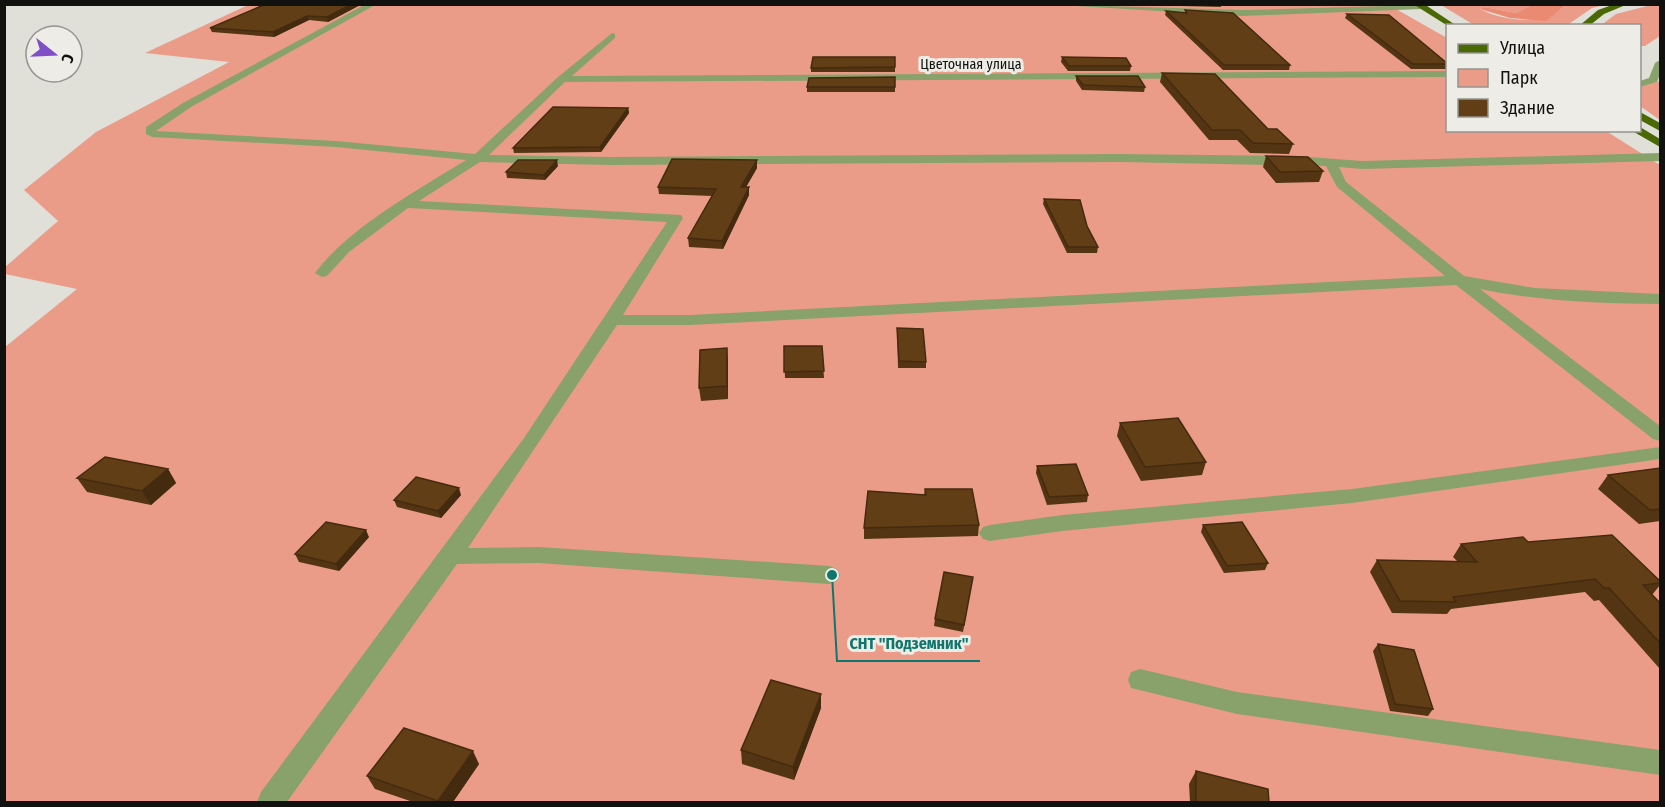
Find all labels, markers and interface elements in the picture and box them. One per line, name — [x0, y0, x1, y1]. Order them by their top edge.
north arrow — [24, 24, 84, 84]
legend — [1446, 24, 1641, 132]
text: Улица — [1499, 37, 1545, 59]
text: С — [57, 52, 78, 66]
street label: Цветочная улица — [920, 56, 1022, 73]
text: Парк — [1500, 67, 1538, 89]
text: Здание — [1500, 97, 1555, 119]
callout: СНТ "Подземник" — [837, 627, 980, 661]
text: СНТ "Подземник" — [849, 634, 969, 653]

